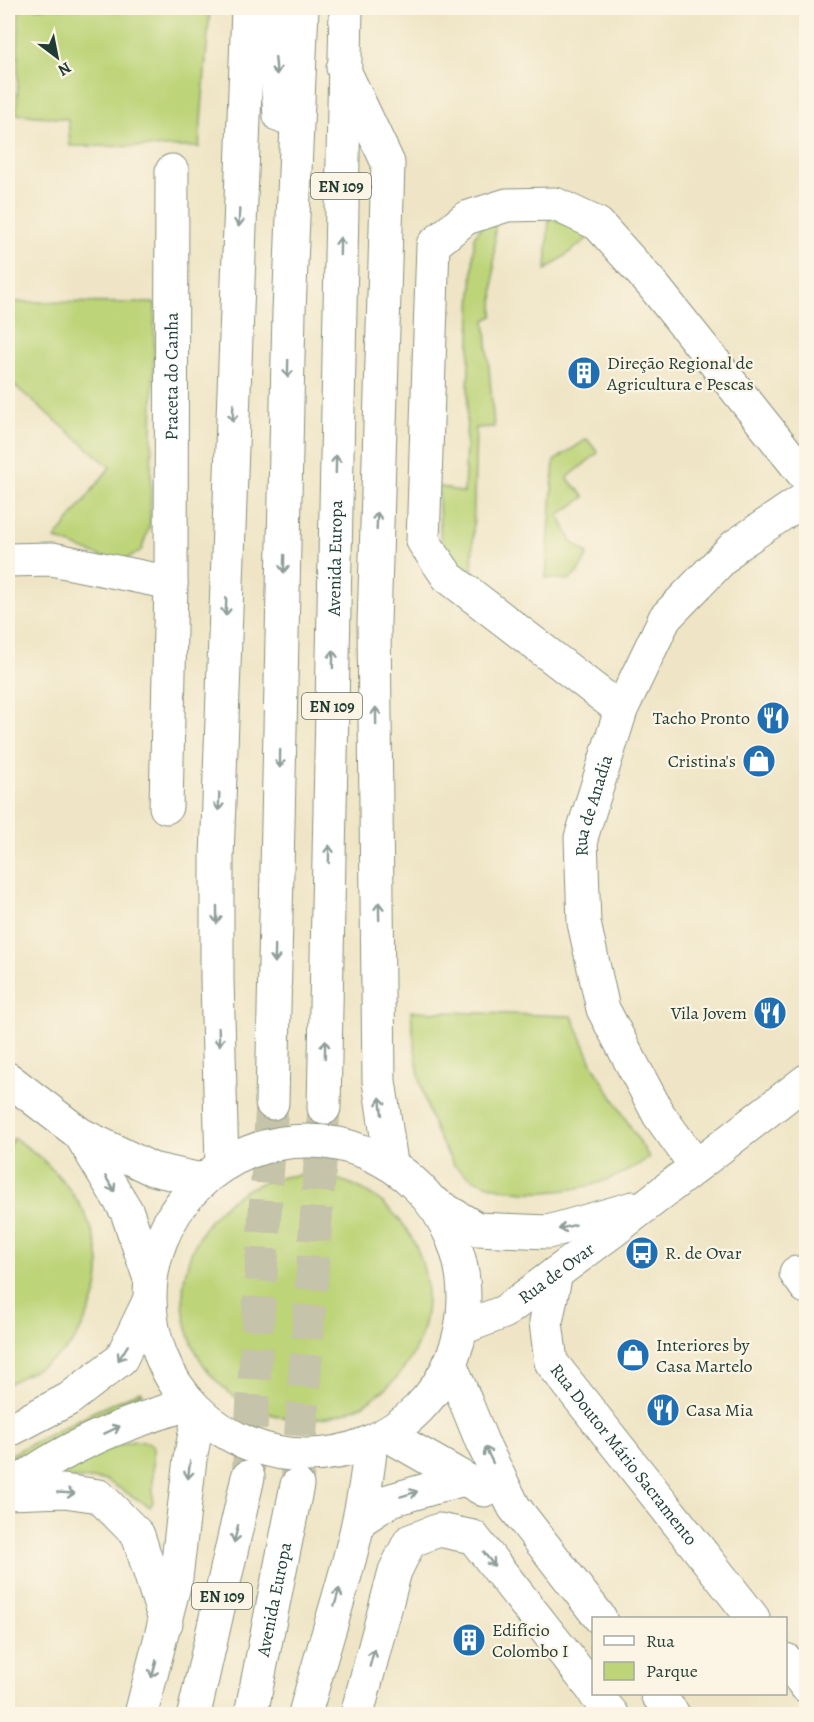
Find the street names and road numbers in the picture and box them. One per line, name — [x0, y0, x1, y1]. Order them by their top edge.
road number: EN 109 — [311, 173, 371, 199]
street label: Praceta do Canha — [159, 312, 184, 440]
street label: Avenida Europa — [322, 499, 348, 617]
road number: EN 109 — [302, 693, 362, 719]
street label: Rua de Anadia — [569, 751, 618, 857]
street label: Rua de Ovar — [513, 1237, 599, 1309]
street label: Rua Doutor Mário Sacramento — [545, 1359, 703, 1550]
street label: Avenida Europa — [251, 1539, 297, 1660]
road number: EN 109 — [192, 1583, 252, 1609]

